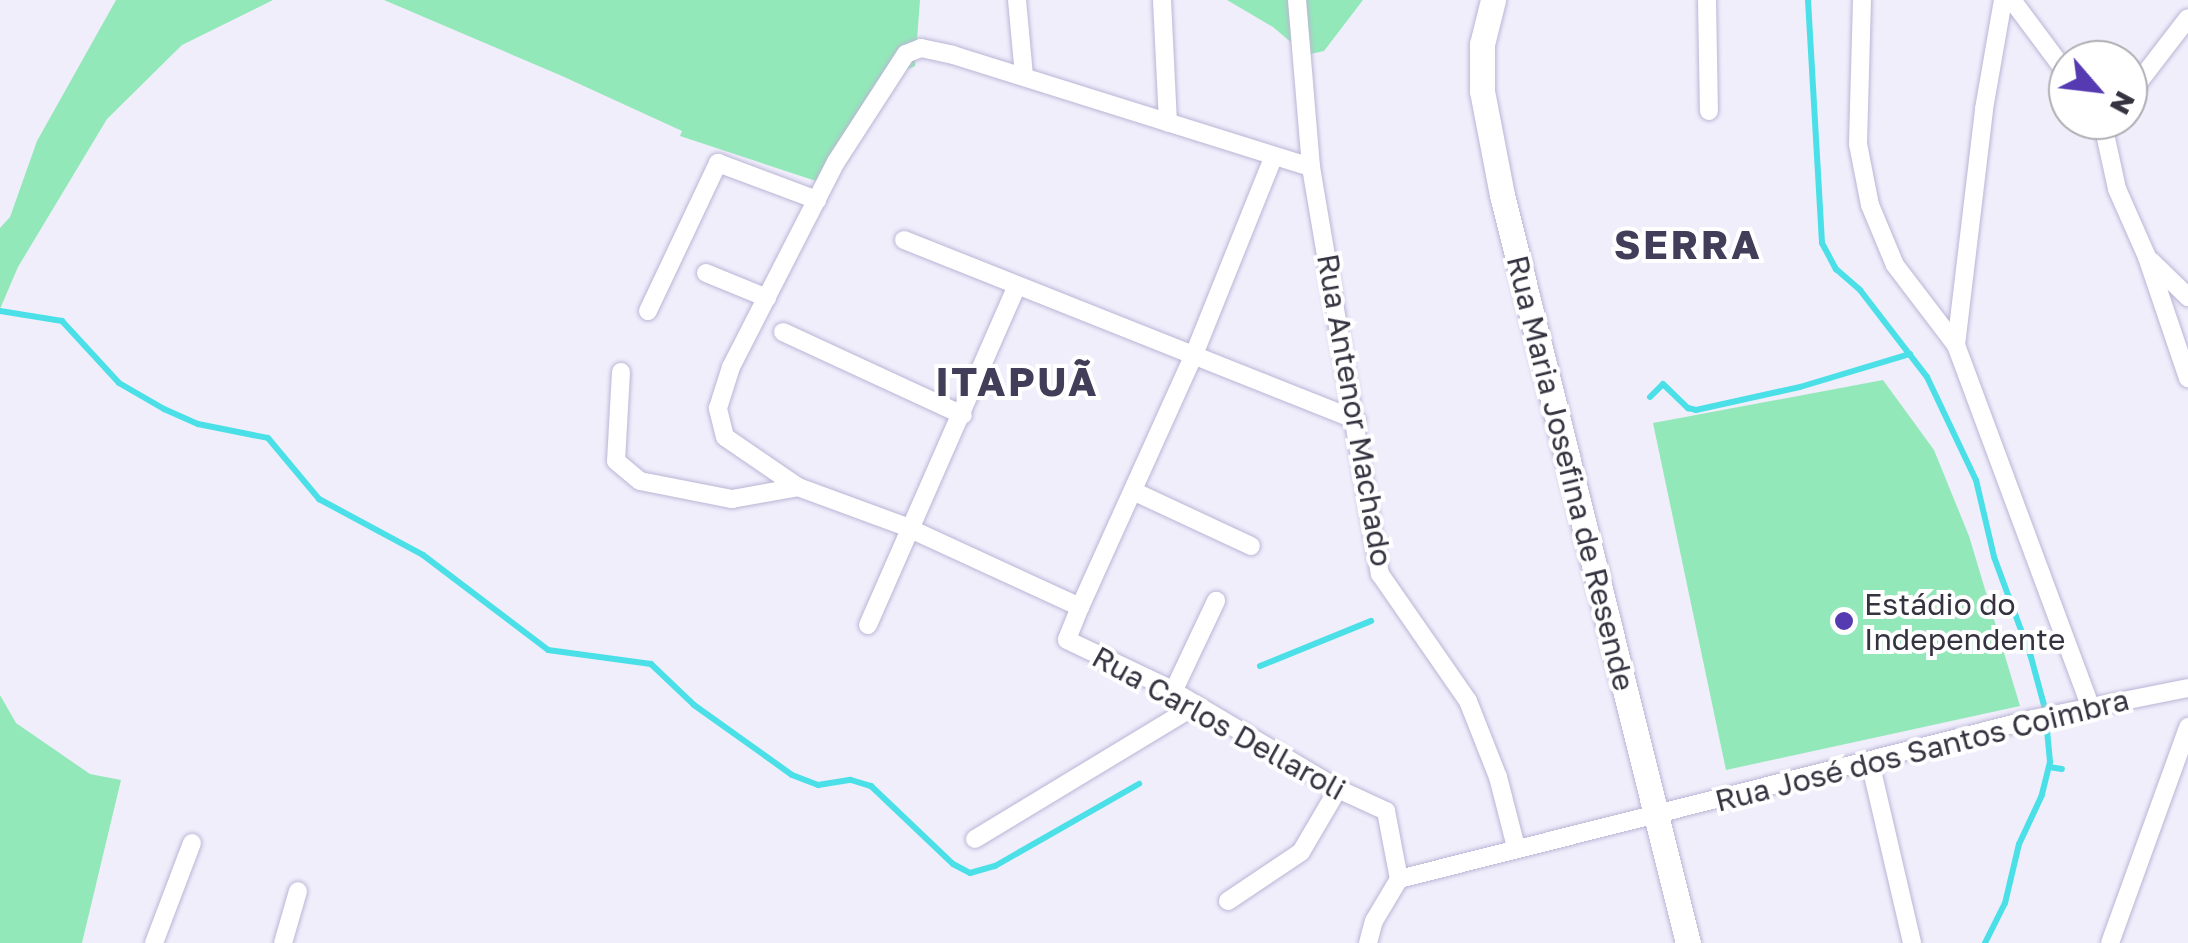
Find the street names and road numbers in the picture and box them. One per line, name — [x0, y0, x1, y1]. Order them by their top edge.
street label: Rua Antenor Machado — [1310, 251, 1400, 569]
street label: Rua Maria Josefina de Resende — [1499, 252, 1643, 694]
street label: Rua Carlos Dellaroli — [1086, 638, 1352, 808]
street label: Rua José dos Santos Coimbra — [1711, 681, 2133, 819]

